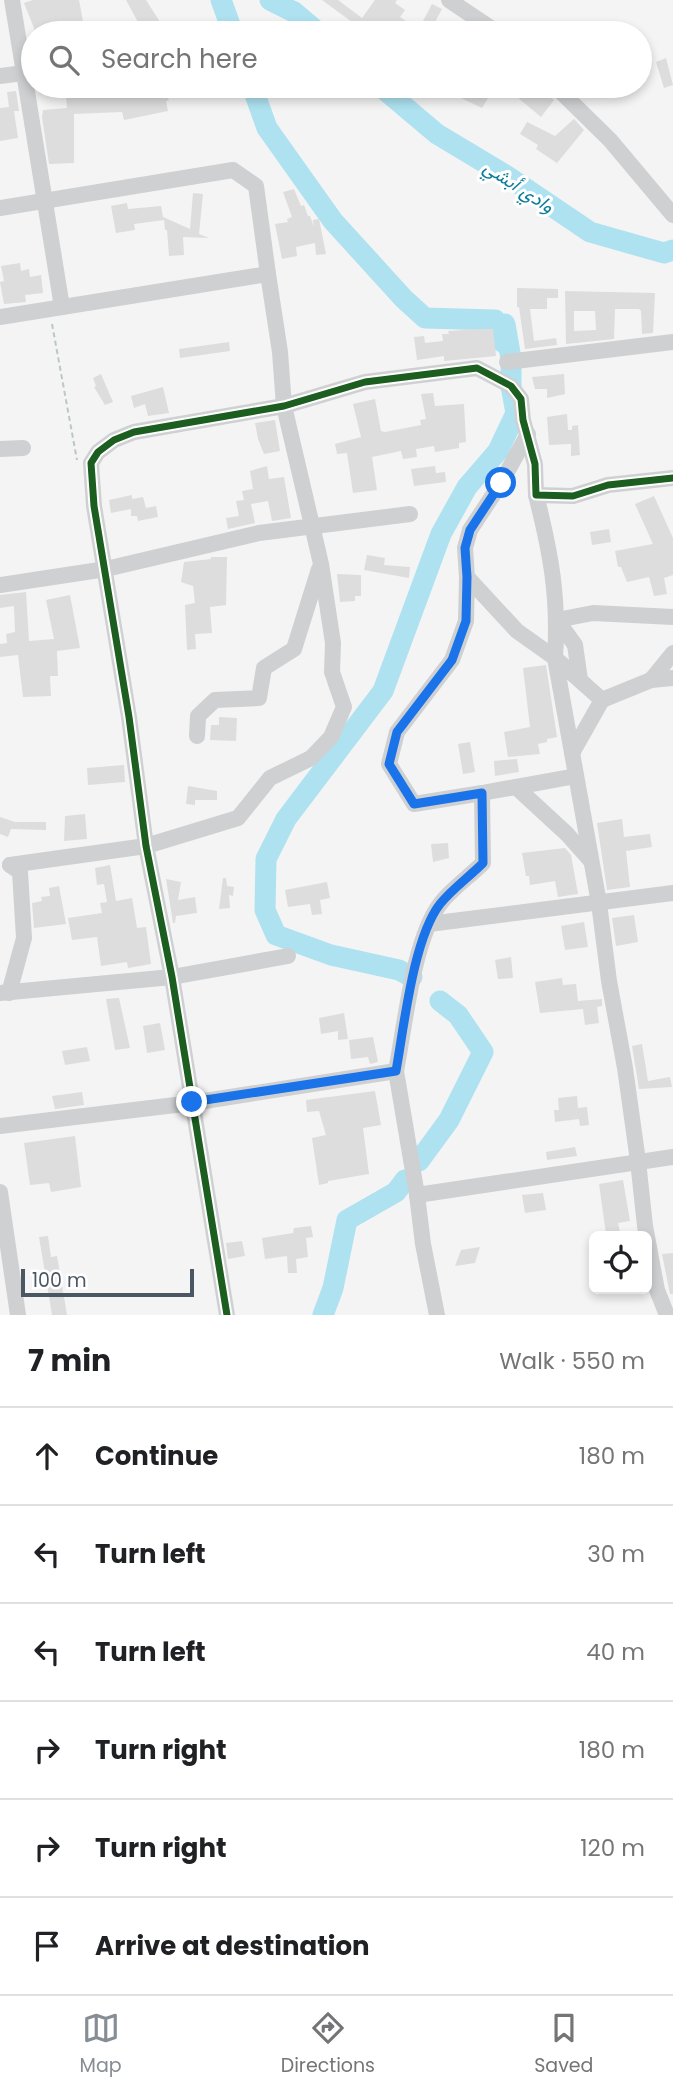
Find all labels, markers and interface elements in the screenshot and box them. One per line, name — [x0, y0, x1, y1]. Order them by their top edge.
search box — [21, 21, 652, 98]
icon: search — [45, 41, 83, 79]
text: Search here — [101, 41, 258, 77]
water label: وادي أبشي — [477, 153, 560, 221]
route start — [485, 467, 516, 498]
route end — [176, 1086, 207, 1117]
map controls — [589, 1231, 652, 1294]
button: locate — [589, 1231, 652, 1294]
scale bar — [21, 1266, 194, 1298]
text: 100 m — [32, 1267, 87, 1294]
text: 7 min — [28, 1339, 111, 1382]
text: Walk · 550 m — [499, 1345, 645, 1377]
icon: ahead — [28, 1437, 66, 1475]
text: Continue — [95, 1438, 218, 1474]
text: 180 m — [579, 1440, 645, 1472]
icon: left — [28, 1535, 66, 1573]
text: Turn left — [95, 1536, 206, 1572]
text: 30 m — [587, 1538, 645, 1570]
icon: left — [28, 1633, 66, 1671]
text: Turn left — [95, 1634, 206, 1670]
text: 40 m — [586, 1636, 645, 1668]
icon: right — [28, 1731, 66, 1769]
text: Turn right — [95, 1732, 227, 1768]
text: 180 m — [579, 1734, 645, 1766]
icon: right — [28, 1829, 66, 1867]
text: Turn right — [95, 1830, 227, 1866]
text: 120 m — [580, 1832, 645, 1864]
icon: arrive — [28, 1927, 66, 1965]
text: Arrive at destination — [95, 1928, 370, 1964]
tab: Map — [80, 2009, 122, 2080]
tab: Directions — [281, 2009, 375, 2080]
tab: Saved — [534, 2009, 593, 2080]

